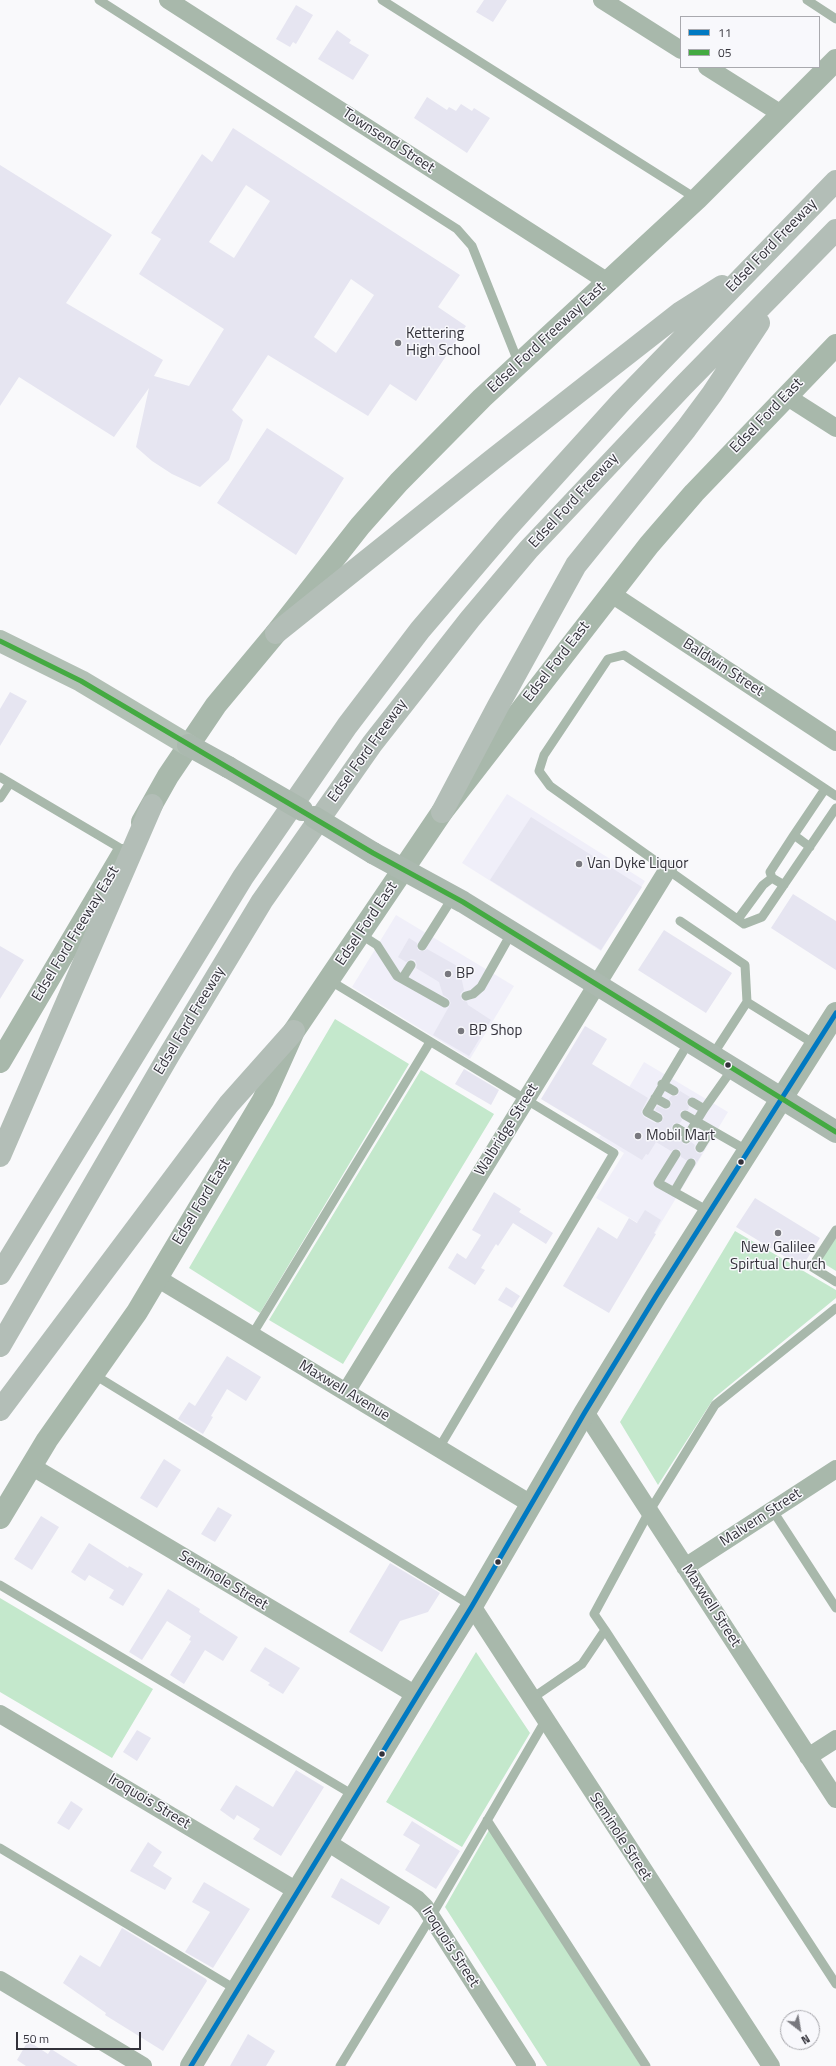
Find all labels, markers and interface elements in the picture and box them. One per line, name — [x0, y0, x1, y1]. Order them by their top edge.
legend — [680, 16, 820, 68]
text: 11 — [718, 23, 731, 42]
text: 05 — [718, 43, 731, 62]
street label: Townsend Street — [338, 104, 438, 178]
street label: Edsel Ford Freeway — [723, 196, 821, 296]
street label: Edsel Ford Freeway East — [484, 279, 610, 397]
place label: Kettering High School — [406, 325, 481, 360]
marker: Kettering High School — [393, 338, 403, 348]
street label: Edsel Ford East — [727, 375, 807, 457]
street label: Edsel Ford Freeway — [526, 450, 622, 552]
street label: Edsel Ford East — [520, 618, 594, 706]
street label: Baldwin Street — [679, 635, 767, 701]
street label: Edsel Ford Freeway — [325, 696, 411, 806]
place label: Van Dyke Liquor — [587, 855, 688, 873]
marker: Van Dyke Liquor — [574, 859, 584, 869]
street label: Edsel Ford Freeway East — [29, 863, 123, 1005]
street label: Edsel Ford East — [332, 879, 402, 969]
street label: Edsel Ford Freeway — [151, 964, 229, 1078]
place label: BP — [456, 965, 474, 983]
marker: BP — [443, 969, 453, 979]
place label: BP Shop — [469, 1022, 522, 1040]
marker: BP Shop — [456, 1026, 466, 1036]
unlabelled marker — [723, 1060, 733, 1070]
street label: Walbridge Street — [471, 1080, 543, 1180]
place label: Mobil Mart — [646, 1127, 715, 1145]
marker: Mobil Mart — [633, 1131, 643, 1141]
street label: Edsel Ford East — [169, 1156, 235, 1248]
unlabelled marker — [736, 1157, 746, 1167]
marker: New Galilee Spirtual Church — [773, 1228, 783, 1238]
place label: New Galilee Spirtual Church — [730, 1239, 826, 1274]
street label: Maxwell Avenue — [295, 1357, 393, 1425]
street label: Malvern Street — [717, 1485, 805, 1551]
street label: Seminole Street — [175, 1547, 271, 1615]
unlabelled marker — [493, 1557, 503, 1567]
street label: Maxwell Street — [678, 1561, 744, 1651]
unlabelled marker — [377, 1749, 387, 1759]
street label: Iroquois Street — [105, 1770, 193, 1834]
street label: Seminole Street — [585, 1790, 655, 1884]
street label: Iroquois Street — [417, 1903, 483, 1991]
north arrow — [780, 2010, 820, 2050]
scale bar — [18, 2024, 143, 2050]
text: 50 m — [23, 2029, 49, 2048]
text: N — [798, 2031, 813, 2048]

